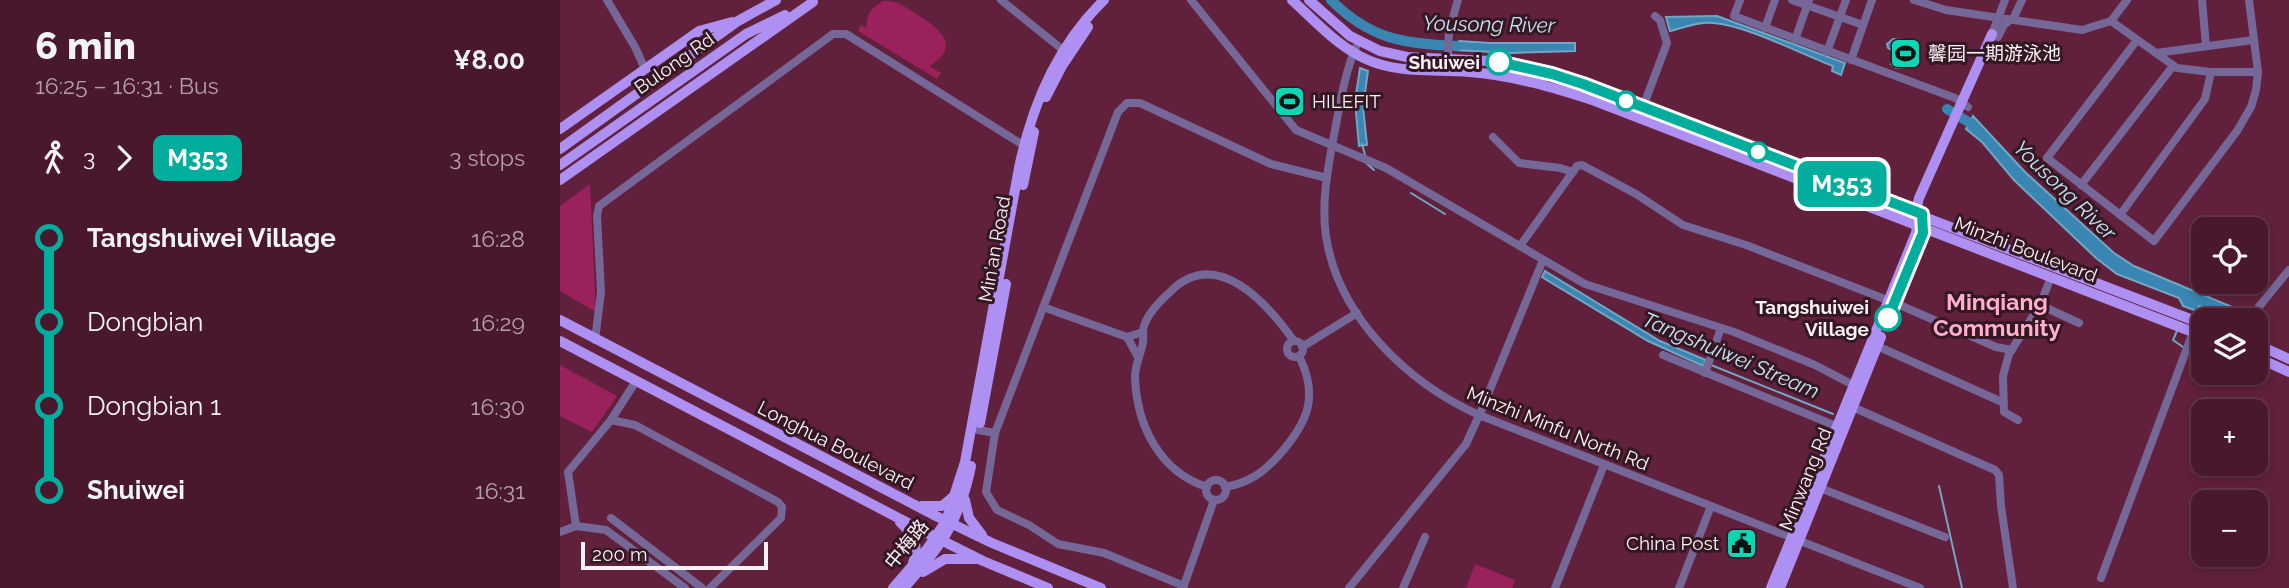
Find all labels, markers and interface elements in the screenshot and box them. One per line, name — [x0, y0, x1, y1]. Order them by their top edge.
water label: Yousong River — [1423, 10, 1556, 38]
text: 6 min — [35, 23, 136, 68]
street label: Bulong Rd — [630, 28, 718, 98]
sports icon: 馨园一期游泳池 — [1888, 36, 1922, 70]
place label: 馨园一期游泳池 — [1928, 42, 2061, 64]
text: ¥8.00 — [453, 45, 525, 75]
marker: Shuiwei — [1486, 49, 1512, 75]
place label: Shuiwei — [1409, 51, 1480, 73]
text: 16:25 – 16:31 · Bus — [35, 72, 219, 99]
sports icon: HILEFIT — [1272, 84, 1306, 118]
place label: HILEFIT — [1312, 90, 1381, 112]
unlabelled marker — [1616, 91, 1636, 111]
water label: Yousong River — [2009, 135, 2122, 246]
icon: walk — [35, 139, 73, 177]
icon: forward — [105, 139, 143, 177]
unlabelled marker — [1748, 142, 1768, 162]
text: M353 — [167, 143, 228, 172]
text: 3 — [83, 144, 95, 171]
text: 3 stops — [449, 144, 525, 171]
line badge: M353 — [1793, 161, 1891, 207]
text: M353 — [1812, 169, 1872, 198]
street label: Min'an Road — [974, 194, 1014, 304]
street label: Minzhi Boulevard — [1952, 212, 2100, 286]
map controls — [2191, 217, 2268, 567]
button: locate — [2191, 217, 2268, 294]
text: Tangshuiwei Village — [87, 223, 336, 253]
text: 16:28 — [471, 225, 525, 252]
district label: Minqiang Community — [1933, 288, 2061, 341]
place label: Tangshuiwei Village — [1755, 296, 1869, 340]
marker: Tangshuiwei Village — [1875, 305, 1901, 331]
water label: Tangshuiwei Stream — [1639, 306, 1823, 404]
text: Dongbian — [87, 307, 203, 337]
button: layers — [2191, 308, 2268, 385]
text: 16:29 — [472, 309, 525, 336]
street label: Minzhi Minfu North Rd — [1464, 381, 1652, 475]
text: Dongbian 1 — [87, 391, 221, 421]
text: 16:30 — [471, 393, 525, 420]
street label: Longhua Boulevard — [754, 396, 918, 494]
button: + — [2191, 399, 2268, 476]
street label: Minwang Rd — [1774, 424, 1836, 534]
text: Shuiwei — [87, 475, 185, 505]
text: 16:31 — [475, 477, 525, 504]
button: − — [2191, 490, 2268, 567]
street label: 中梅路 — [880, 515, 932, 573]
public building icon: China Post — [1725, 526, 1759, 560]
place label: China Post — [1626, 532, 1720, 554]
scale bar — [581, 539, 768, 571]
text: 200 m — [592, 543, 647, 565]

